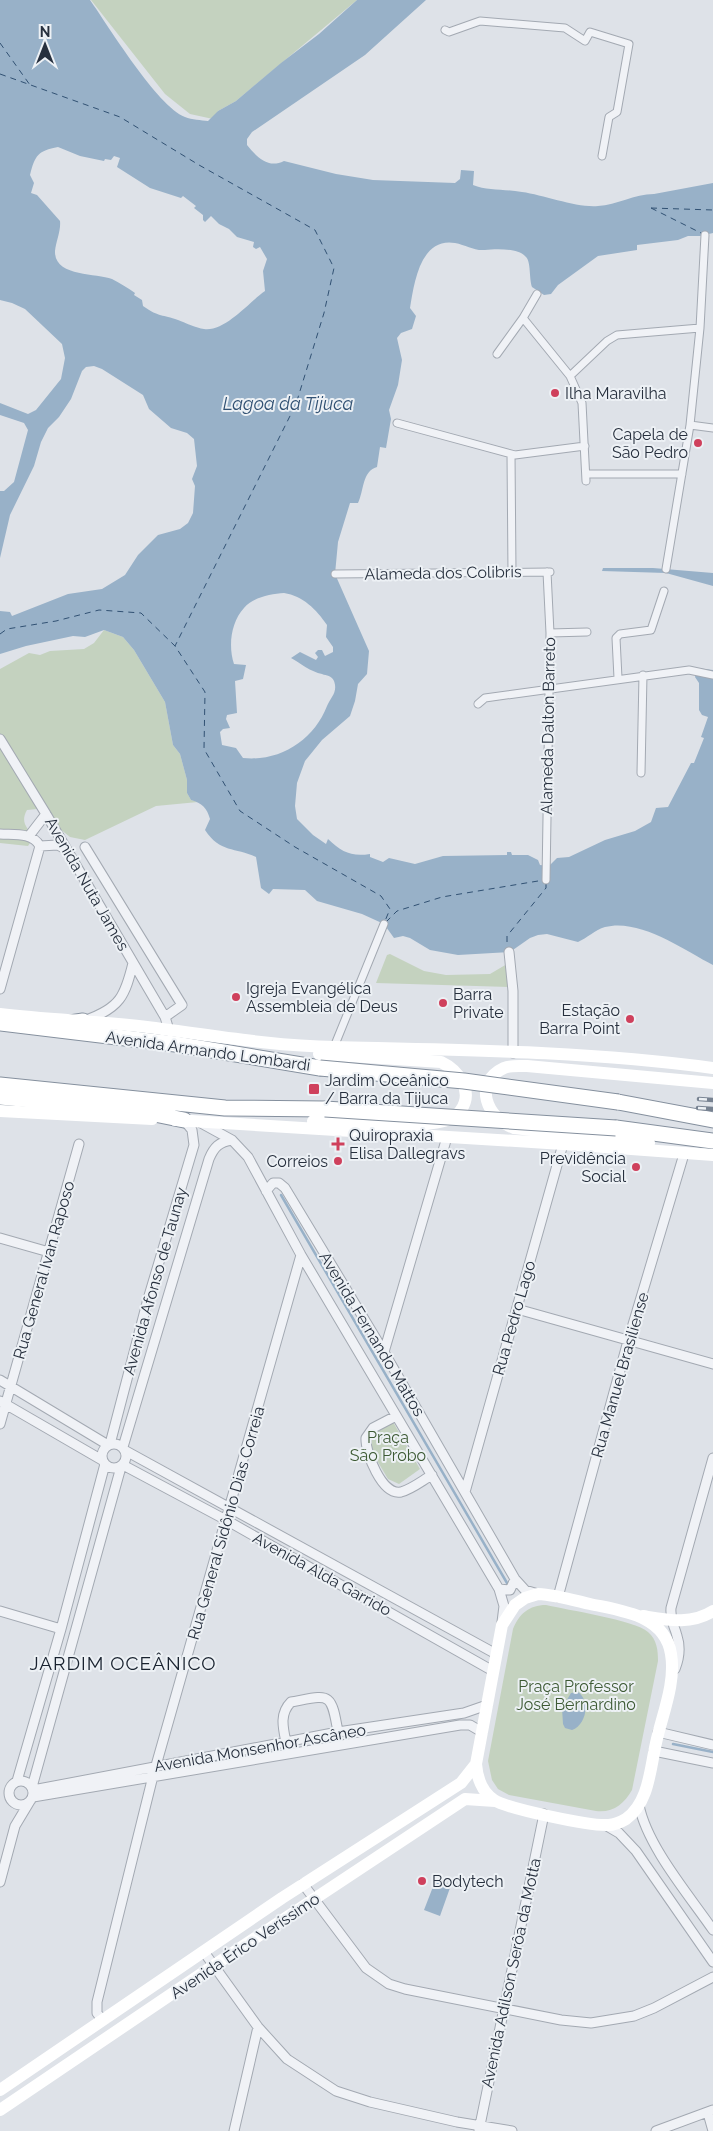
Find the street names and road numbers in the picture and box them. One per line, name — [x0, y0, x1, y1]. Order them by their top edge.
street label: Alameda dos Colibris — [364, 562, 522, 584]
street label: Alameda Dalton Barreto — [537, 637, 559, 815]
street label: Avenida Nuta James — [41, 814, 133, 954]
street label: Avenida Armando Lombardi — [104, 1027, 312, 1075]
street label: Rua General Ivan Raposo — [9, 1179, 79, 1361]
street label: Avenida Afonso de Taunay — [119, 1185, 191, 1377]
street label: Avenida Fernando Mattos — [315, 1248, 429, 1420]
street label: Rua Pedro Lago — [489, 1259, 539, 1377]
street label: Rua Manuel Brasiliense — [587, 1290, 653, 1460]
street label: Rua General Sidônio Dias Correia — [184, 1404, 268, 1642]
street label: Avenida Alda Garrido — [249, 1528, 395, 1620]
street label: Avenida Monsenhor Ascâneo — [153, 1720, 367, 1776]
street label: Avenida Adilson Serôa da Motta — [477, 1856, 545, 2090]
street label: Avenida Érico Veríssimo — [166, 1888, 323, 2003]

